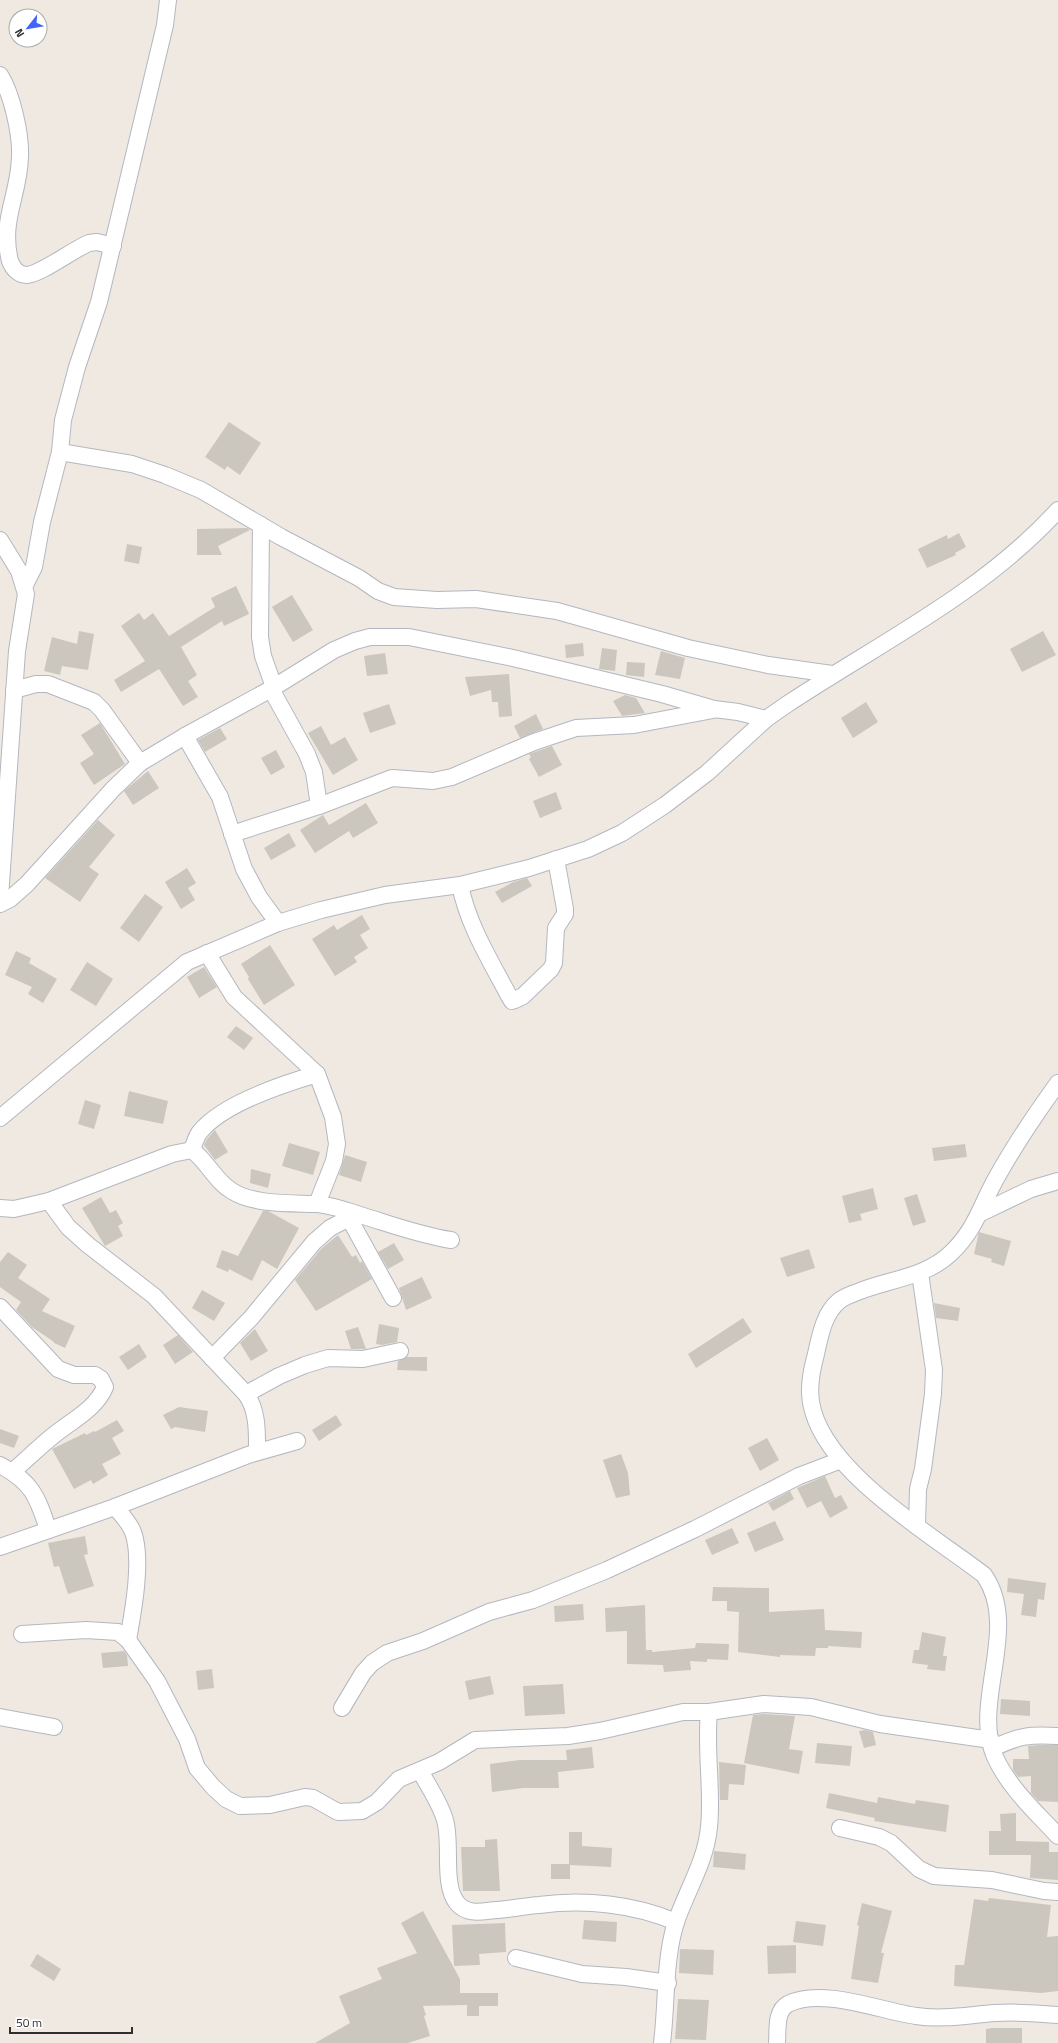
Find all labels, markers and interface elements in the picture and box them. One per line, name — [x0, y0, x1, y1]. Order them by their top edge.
north arrow — [8, 8, 48, 48]
text: N — [11, 26, 28, 41]
scale bar — [10, 2009, 132, 2035]
text: 50 m — [16, 2013, 42, 2032]

